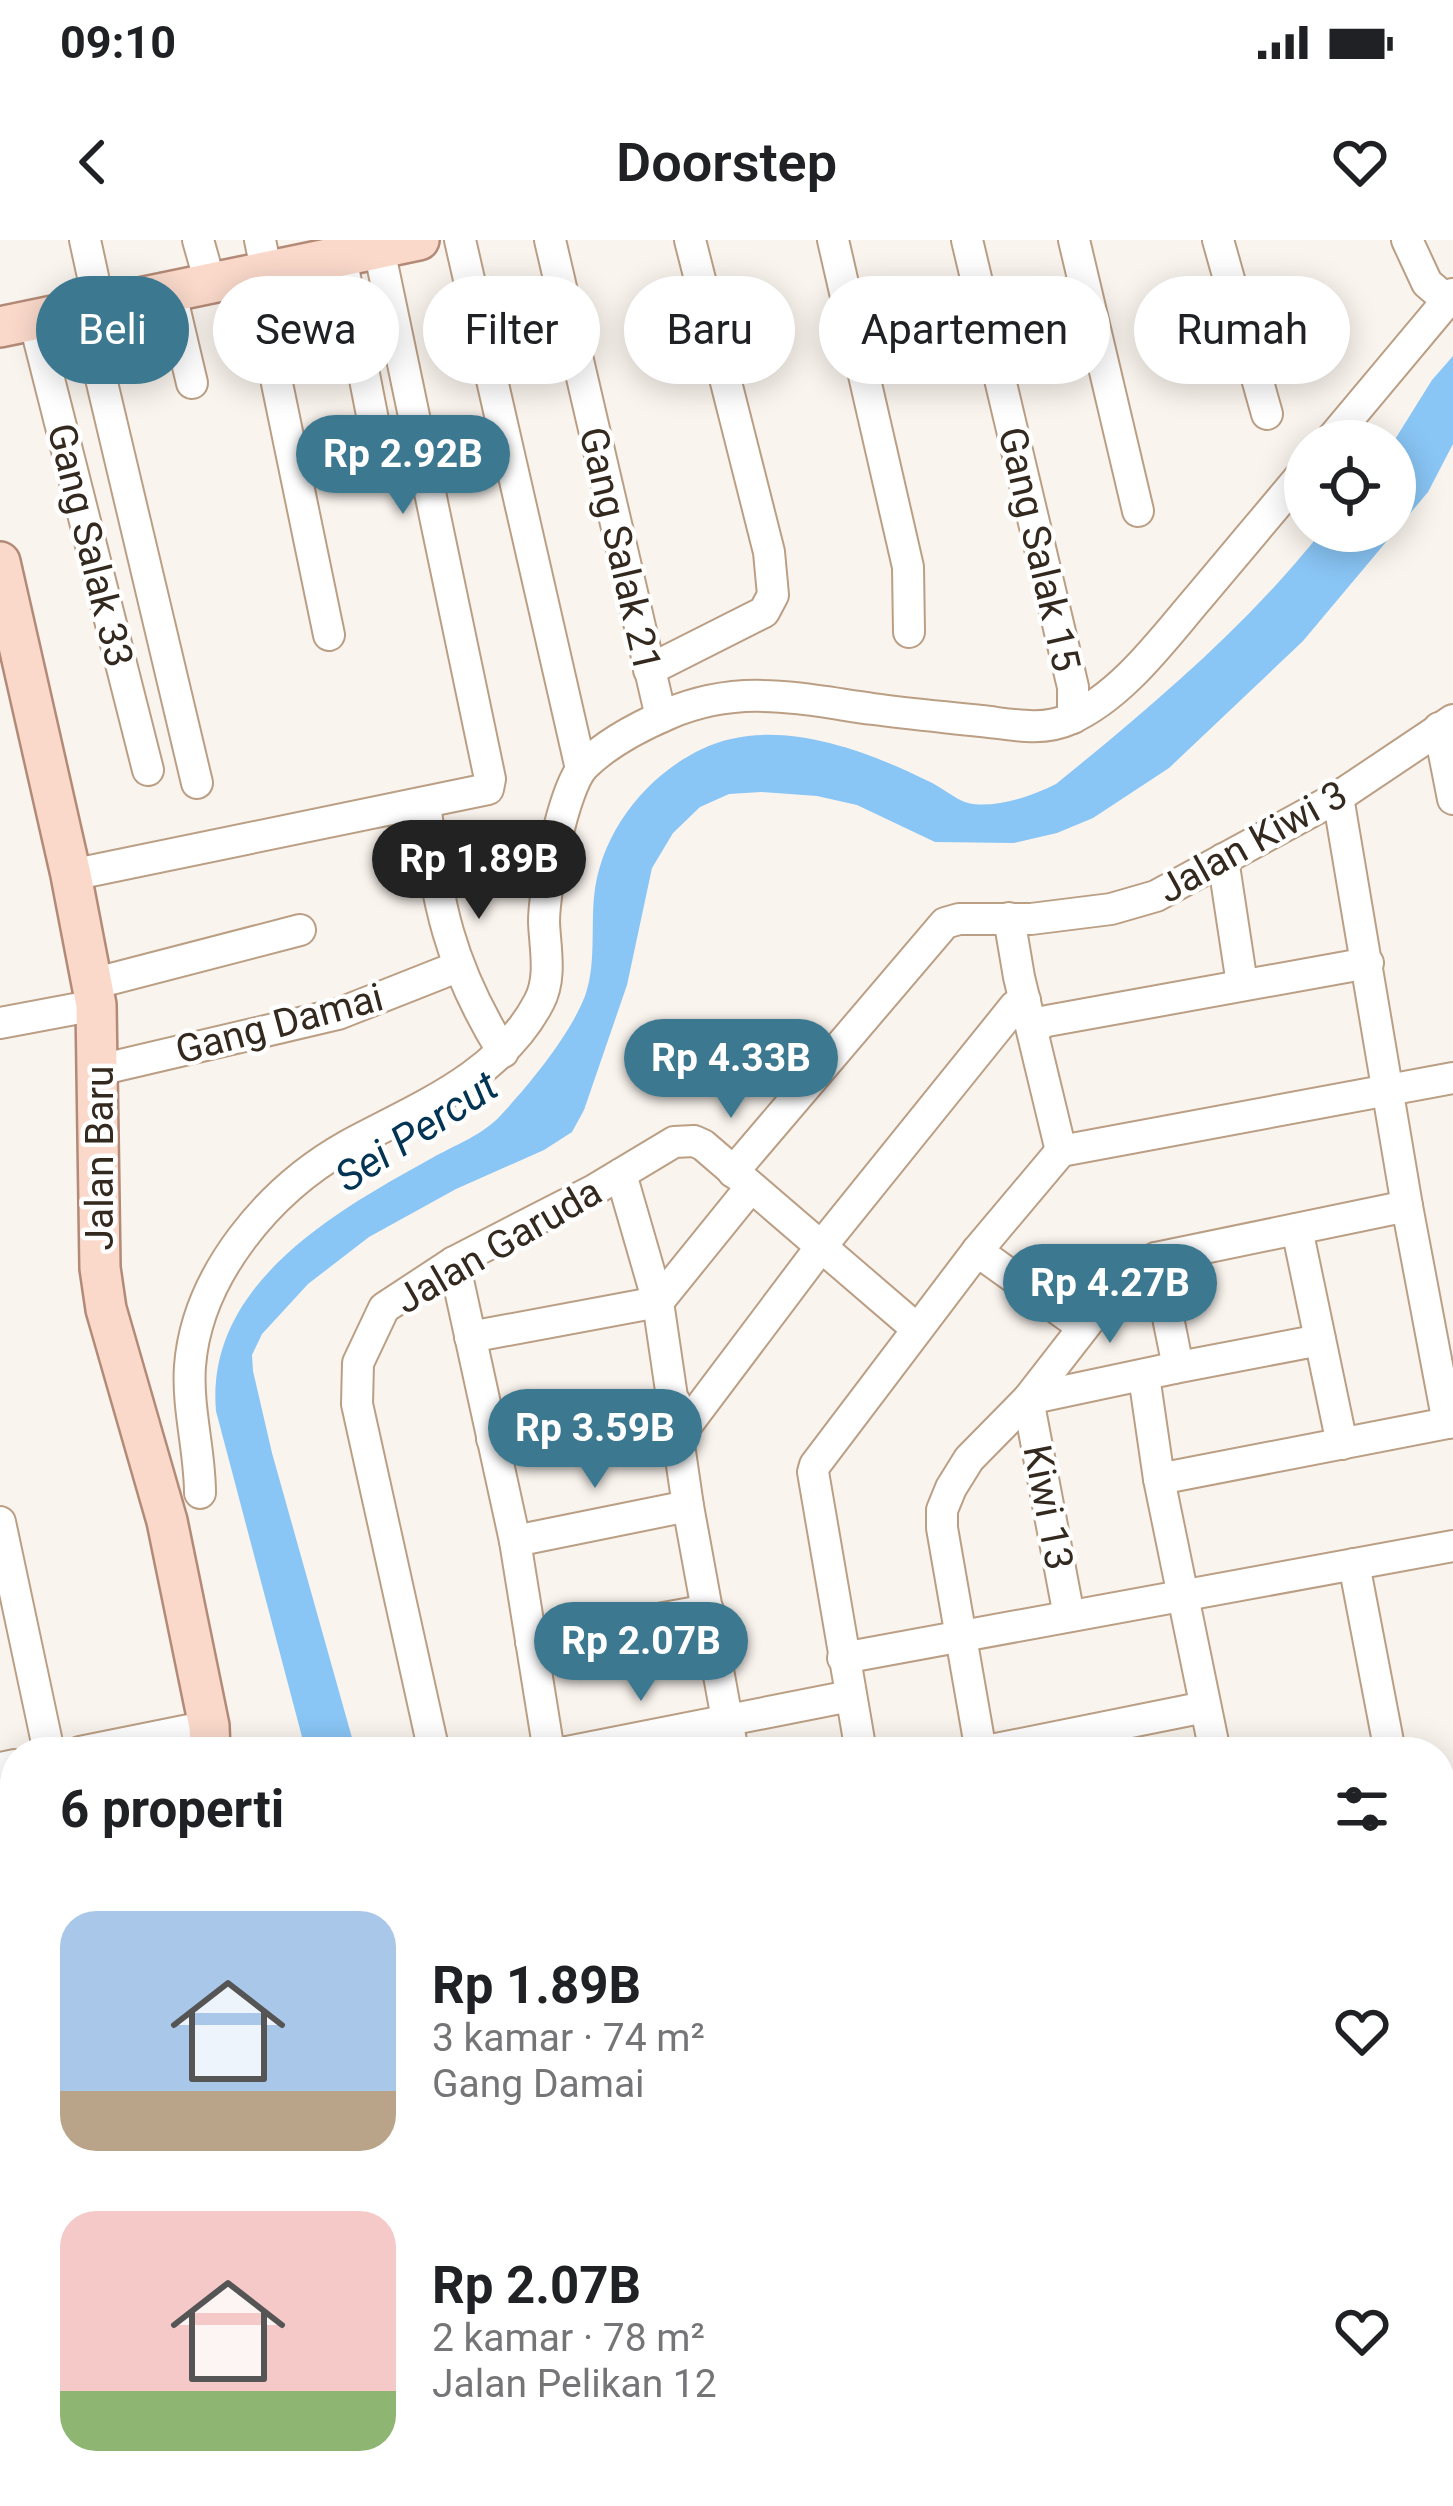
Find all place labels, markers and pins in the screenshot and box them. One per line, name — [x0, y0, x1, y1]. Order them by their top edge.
pin: Rp 2.92B — [279, 415, 527, 517]
pin: Rp 1.89B — [355, 820, 603, 922]
pin: Rp 4.33B — [607, 1019, 855, 1121]
pin: Rp 4.27B — [986, 1244, 1234, 1346]
pin: Rp 3.59B — [471, 1389, 719, 1491]
pin: Rp 2.07B — [517, 1602, 765, 1704]

